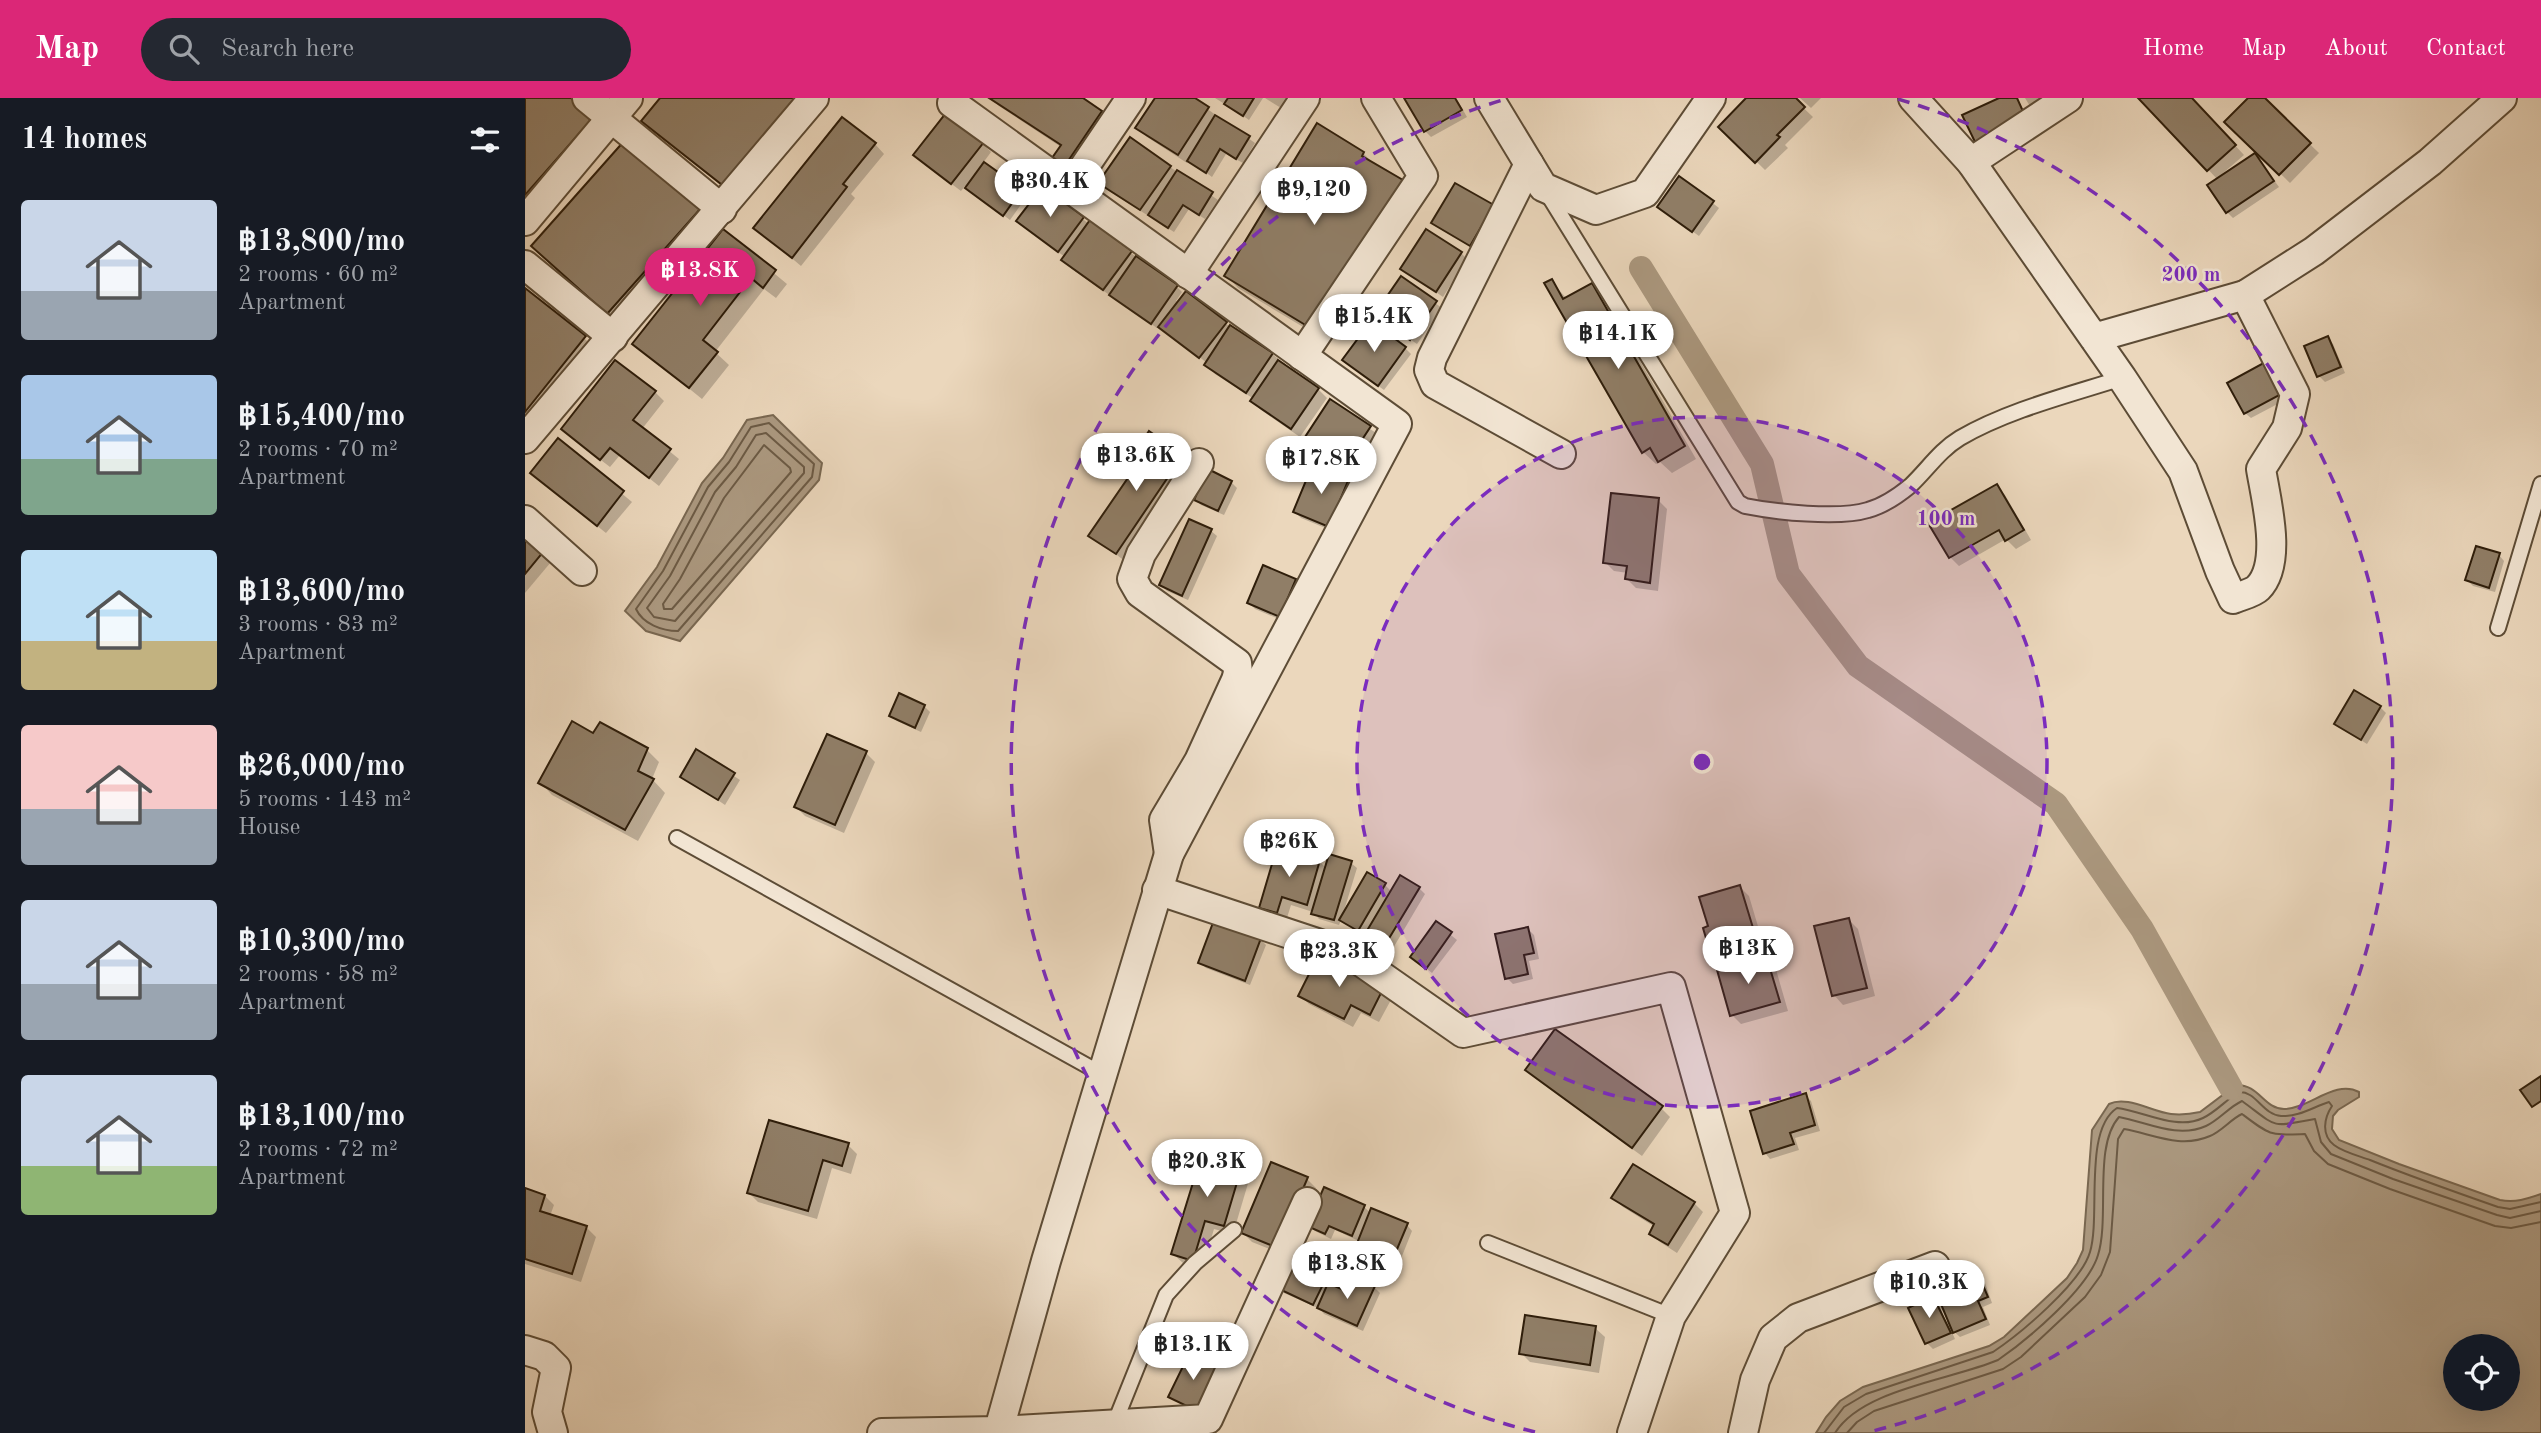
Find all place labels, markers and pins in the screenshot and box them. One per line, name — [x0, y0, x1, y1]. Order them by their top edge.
pin: ฿30.4K — [993, 159, 1107, 219]
pin: ฿9,120 — [1257, 167, 1371, 227]
pin: ฿13.8K — [643, 248, 757, 308]
pin: ฿15.4K — [1317, 294, 1431, 354]
pin: ฿14.1K — [1561, 312, 1675, 371]
pin: ฿13.6K — [1079, 434, 1193, 493]
pin: ฿17.8K — [1264, 436, 1378, 496]
centre of rings — [1690, 750, 1714, 774]
pin: ฿26K — [1248, 820, 1330, 879]
pin: ฿13K — [1707, 926, 1789, 986]
pin: ฿23.3K — [1282, 930, 1396, 989]
pin: ฿20.3K — [1150, 1140, 1264, 1199]
pin: ฿13.8K — [1290, 1242, 1404, 1301]
pin: ฿10.3K — [1872, 1260, 1986, 1320]
pin: ฿13.1K — [1136, 1322, 1250, 1382]

